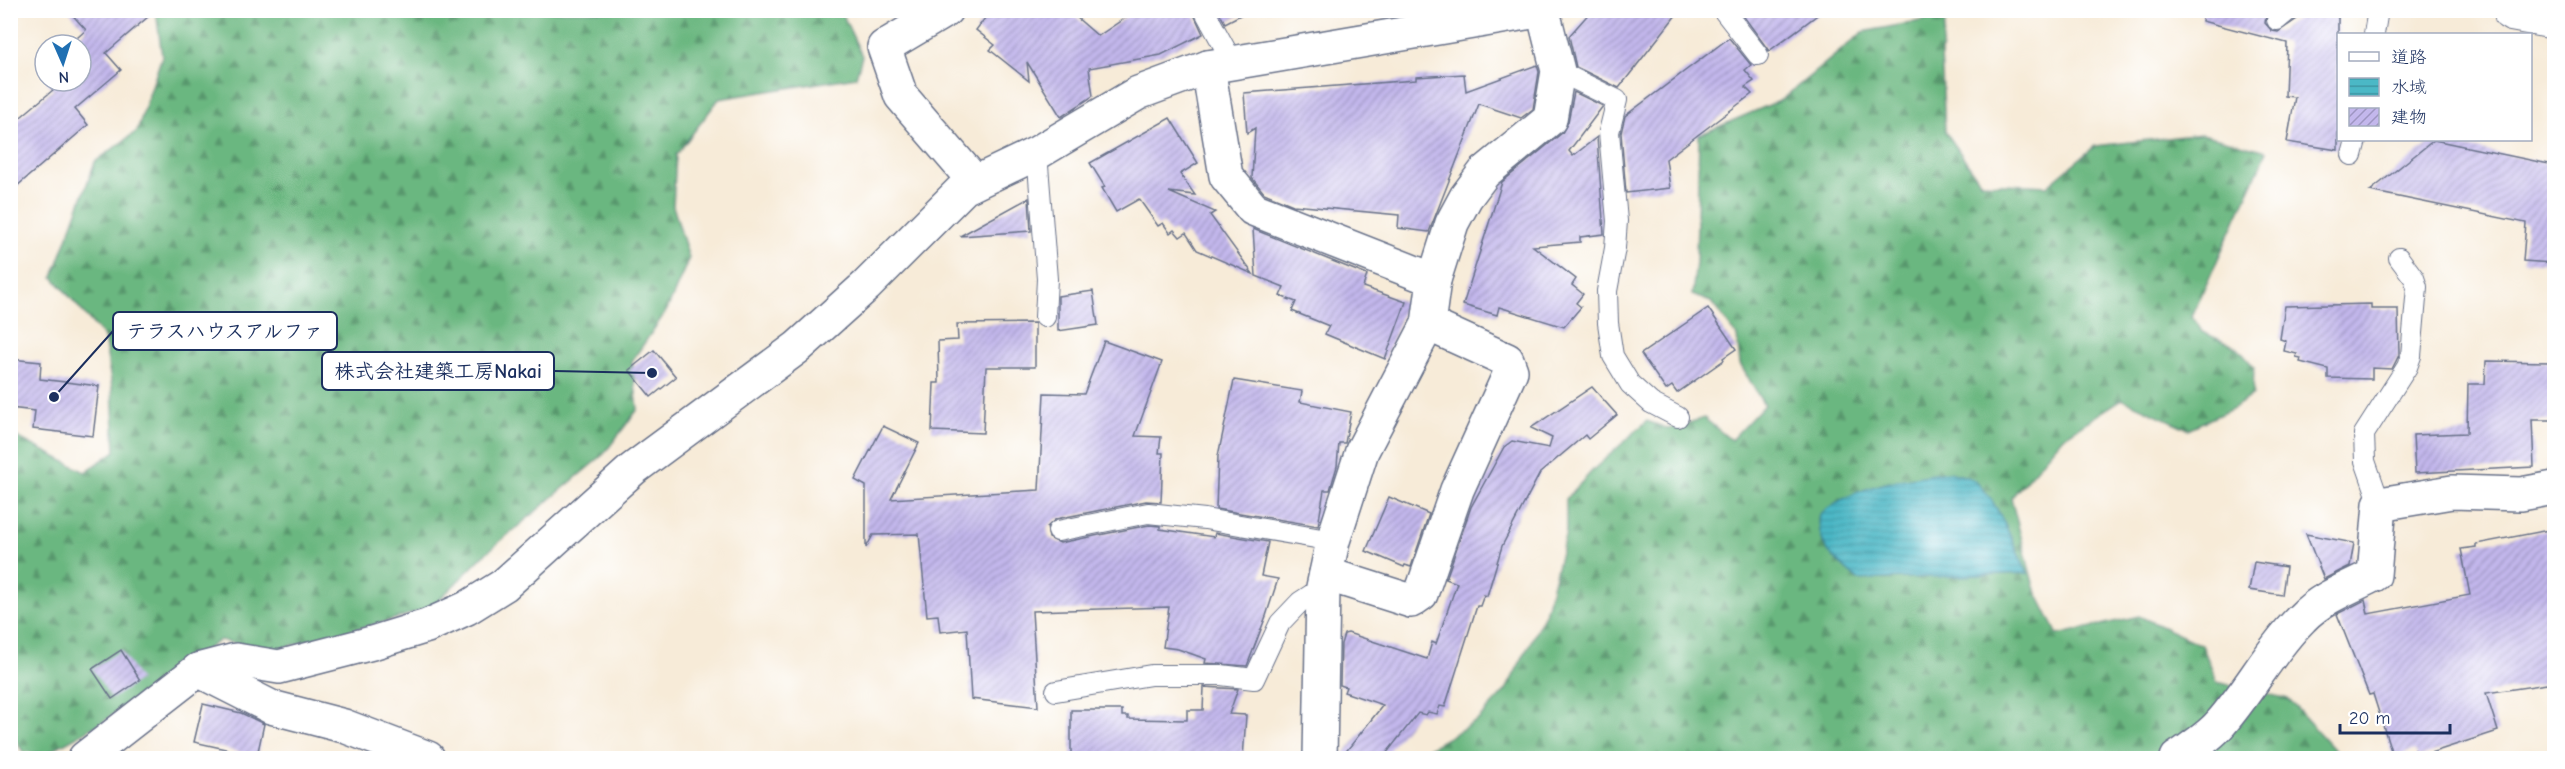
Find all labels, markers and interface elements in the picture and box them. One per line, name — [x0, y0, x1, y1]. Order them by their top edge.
north arrow — [33, 33, 93, 93]
legend — [2337, 33, 2532, 141]
text: 道路 — [2391, 47, 2427, 68]
text: N — [58, 68, 69, 86]
text: 水域 — [2391, 77, 2427, 98]
text: 建物 — [2391, 107, 2427, 128]
callout: テラスハウスアルファ — [113, 312, 337, 350]
text: テラスハウスアルファ — [127, 320, 323, 343]
callout: 株式会社建築工房Nakai — [322, 352, 554, 390]
text: 株式会社建築工房Nakai — [334, 360, 542, 383]
scale bar — [2340, 697, 2450, 735]
text: 20 m — [2349, 708, 2390, 729]

